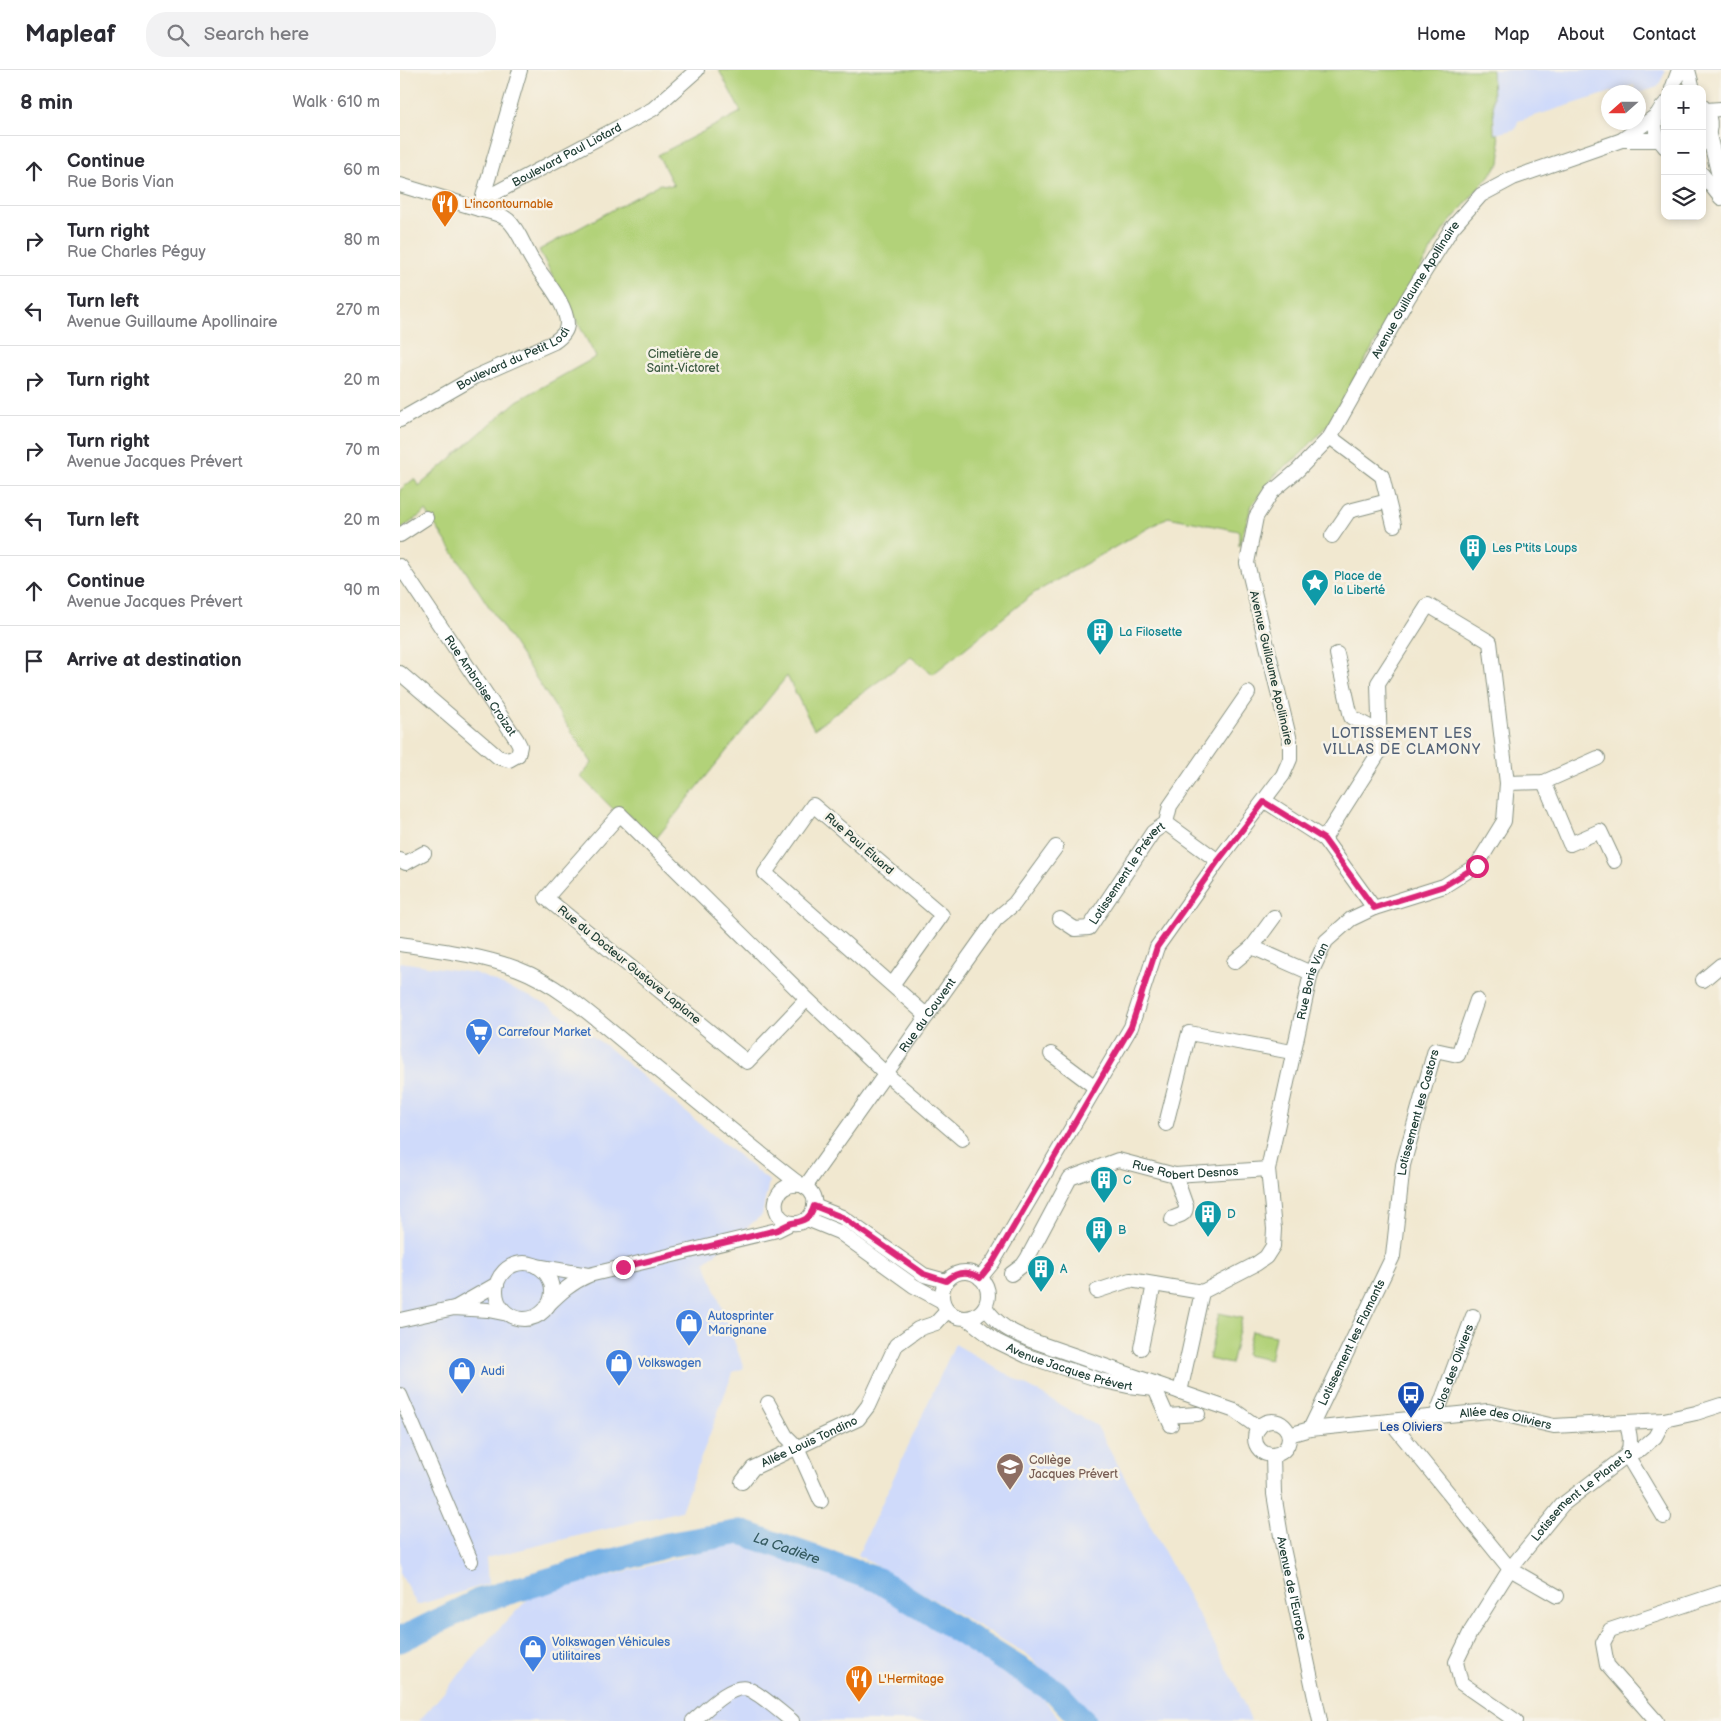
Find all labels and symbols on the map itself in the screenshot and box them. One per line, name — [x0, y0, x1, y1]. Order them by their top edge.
north arrow — [1601, 85, 1646, 130]
street label: Boulevard Paul Liotard — [509, 120, 624, 190]
restaurant icon: L'incontournable — [430, 189, 460, 228]
place label: L'incontournable — [464, 197, 553, 212]
street label: Avenue Guillaume Apollinaire — [1368, 218, 1462, 361]
street label: Boulevard du Petit Lodi — [454, 325, 573, 394]
park label: Cimetière de Saint-Victoret — [647, 347, 720, 376]
building icon: Les P'tits Loups — [1458, 533, 1488, 572]
place label: Les P'tits Loups — [1492, 541, 1577, 556]
place icon: Place de la Liberté — [1300, 568, 1330, 607]
place label: Place de la Liberté — [1334, 569, 1385, 598]
street label: Avenue Guillaume Apollinaire — [1246, 589, 1296, 747]
building icon: La Filosette — [1085, 617, 1115, 656]
place label: La Filosette — [1119, 625, 1182, 640]
street label: Rue Ambroise Croizat — [441, 632, 520, 739]
district label: LOTISSEMENT LES VILLAS DE CLAMONY — [1323, 725, 1481, 758]
street label: Rue Paul Éluard — [821, 809, 897, 878]
street label: Lotissement le Prévert — [1086, 818, 1168, 927]
route start — [1466, 855, 1489, 878]
street label: Rue du Docteur Gustave Laplane — [554, 902, 704, 1028]
street label: Rue Boris Vian — [1293, 940, 1332, 1021]
street label: Rue du Couvent — [896, 975, 959, 1055]
supermarket icon: Carrefour Market — [464, 1017, 494, 1056]
place label: Carrefour Market — [498, 1025, 591, 1040]
street label: Lotissement les Castors — [1394, 1048, 1442, 1176]
street label: Rue Robert Desnos — [1131, 1157, 1239, 1183]
building icon: C — [1089, 1165, 1119, 1204]
place label: C — [1123, 1173, 1132, 1188]
building icon: D — [1193, 1199, 1223, 1238]
place label: D — [1227, 1207, 1236, 1222]
building icon: B — [1084, 1215, 1114, 1254]
place label: B — [1118, 1223, 1126, 1238]
building icon: A — [1026, 1254, 1056, 1293]
route end — [612, 1256, 635, 1279]
place label: A — [1060, 1262, 1068, 1277]
street label: Lotissement les Flamants — [1315, 1277, 1388, 1408]
shop icon: Autosprinter Marignane — [674, 1308, 704, 1347]
place label: Autosprinter Marignane — [708, 1309, 774, 1338]
street label: Clos des Oliviers — [1431, 1322, 1477, 1412]
street label: Avenue Jacques Prévert — [1004, 1340, 1134, 1394]
shop icon: Volkswagen — [604, 1348, 634, 1387]
shop icon: Audi — [447, 1356, 477, 1395]
place label: Volkswagen — [638, 1356, 702, 1371]
place label: Audi — [481, 1364, 505, 1379]
bus stop icon: Les Oliviers — [1396, 1380, 1426, 1419]
street label: Allée des Oliviers — [1459, 1403, 1553, 1433]
street label: Allée Louis Tondino — [759, 1413, 860, 1471]
place label: Les Oliviers — [1379, 1420, 1443, 1435]
street label: Lotissement Le Planet 3 — [1528, 1446, 1635, 1544]
school or university icon: Collège Jacques Prévert — [995, 1452, 1025, 1491]
place label: Collège Jacques Prévert — [1029, 1453, 1118, 1482]
water label: La Cadière — [751, 1529, 822, 1568]
street label: Avenue de l'Europe — [1274, 1535, 1310, 1641]
shop icon: Volkswagen Véhicules utilitaires — [518, 1634, 548, 1673]
place label: Volkswagen Véhicules utilitaires — [552, 1635, 670, 1664]
restaurant icon: L'Hermitage — [844, 1664, 874, 1703]
place label: L'Hermitage — [878, 1672, 944, 1687]

